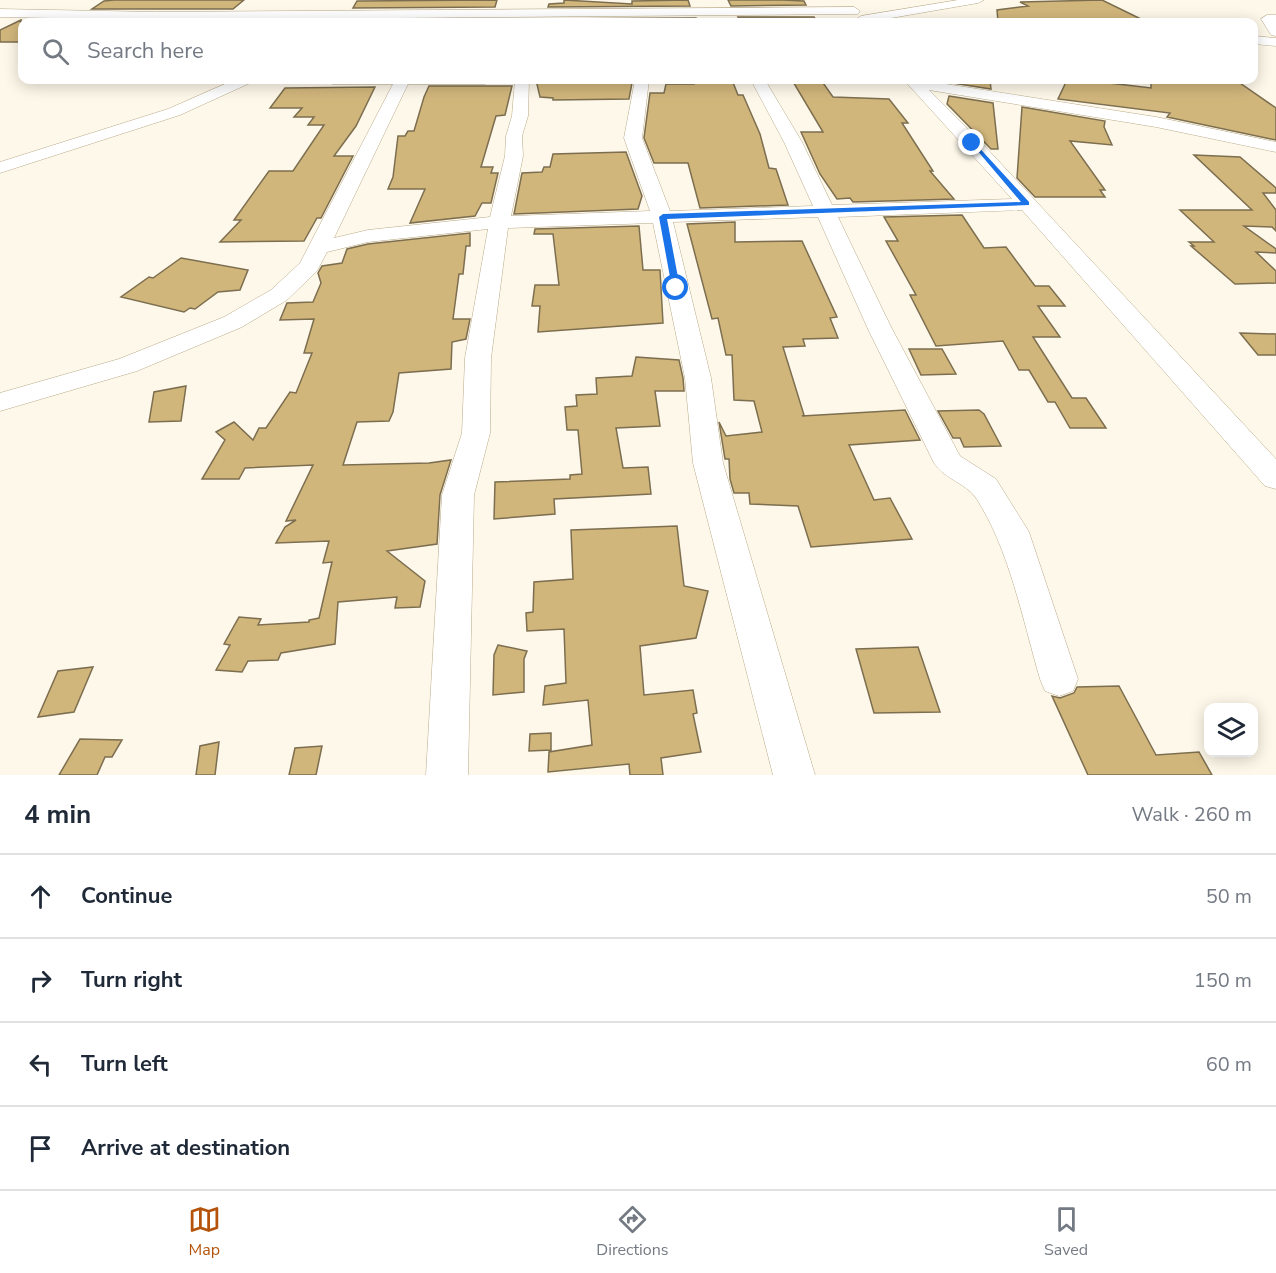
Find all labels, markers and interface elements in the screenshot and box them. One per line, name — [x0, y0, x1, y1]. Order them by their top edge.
search box — [18, 18, 1258, 84]
icon: search — [39, 35, 72, 68]
text: Search here — [87, 36, 204, 66]
route end — [958, 129, 984, 155]
route start — [662, 274, 688, 300]
map controls — [1204, 703, 1258, 757]
button: layers — [1204, 703, 1258, 757]
text: 4 min — [24, 797, 91, 832]
text: Walk · 260 m — [1132, 801, 1252, 828]
icon: ahead — [24, 880, 57, 913]
text: Continue — [81, 881, 172, 911]
text: 50 m — [1206, 883, 1252, 910]
icon: right — [24, 964, 57, 997]
text: Turn right — [81, 965, 182, 995]
text: 150 m — [1194, 967, 1252, 994]
icon: left — [24, 1048, 57, 1081]
text: Turn left — [81, 1049, 168, 1079]
text: 60 m — [1206, 1051, 1252, 1078]
icon: arrive — [24, 1132, 57, 1165]
text: Arrive at destination — [81, 1133, 290, 1163]
tab: Map — [188, 1203, 221, 1261]
tab: Directions — [596, 1203, 668, 1261]
tab: Saved — [1044, 1203, 1088, 1261]

